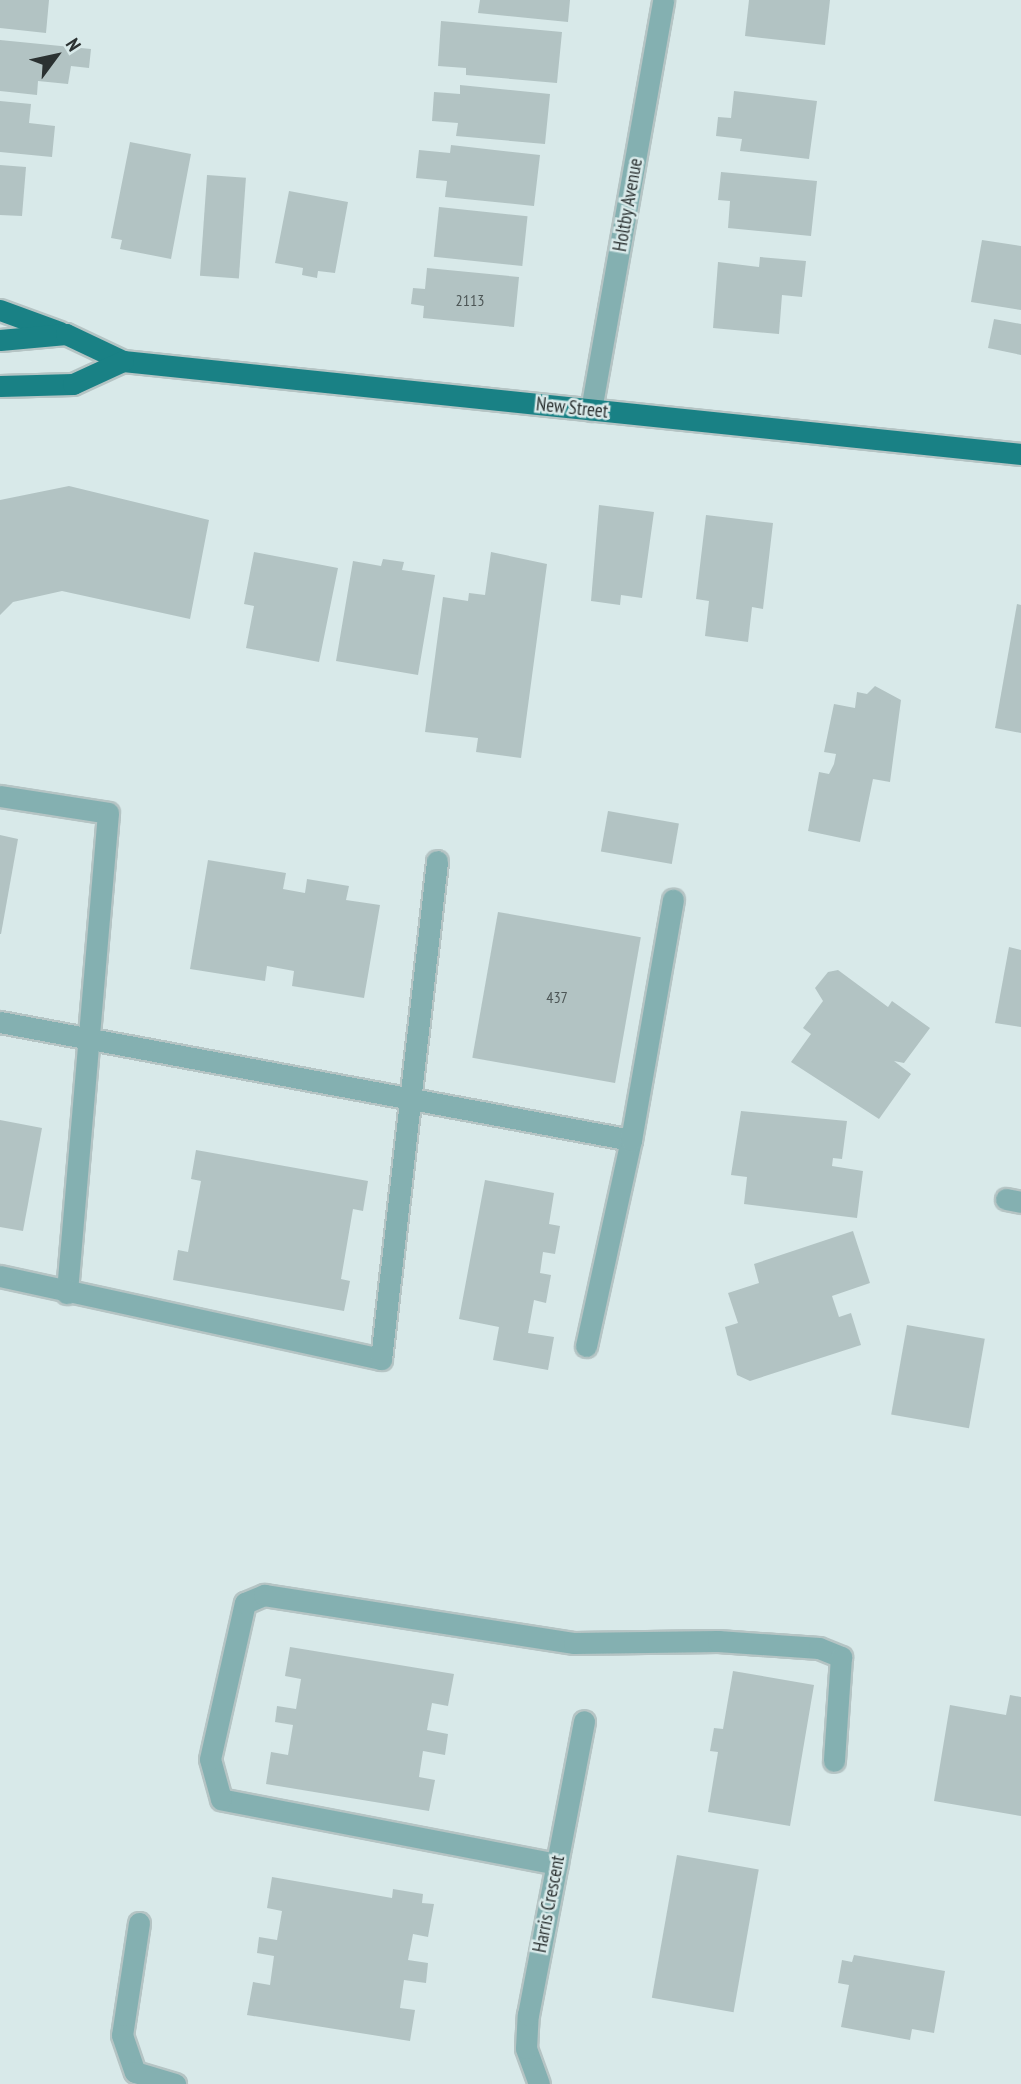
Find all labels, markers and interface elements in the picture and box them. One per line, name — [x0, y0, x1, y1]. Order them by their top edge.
north arrow — [21, 21, 91, 91]
text: N — [61, 34, 86, 55]
street label: Holtby Avenue — [608, 156, 648, 254]
house number: 2113 — [456, 290, 484, 310]
street label: New Street — [535, 393, 609, 423]
house number: 437 — [546, 987, 568, 1007]
street label: Harris Crescent — [528, 1853, 570, 1955]

